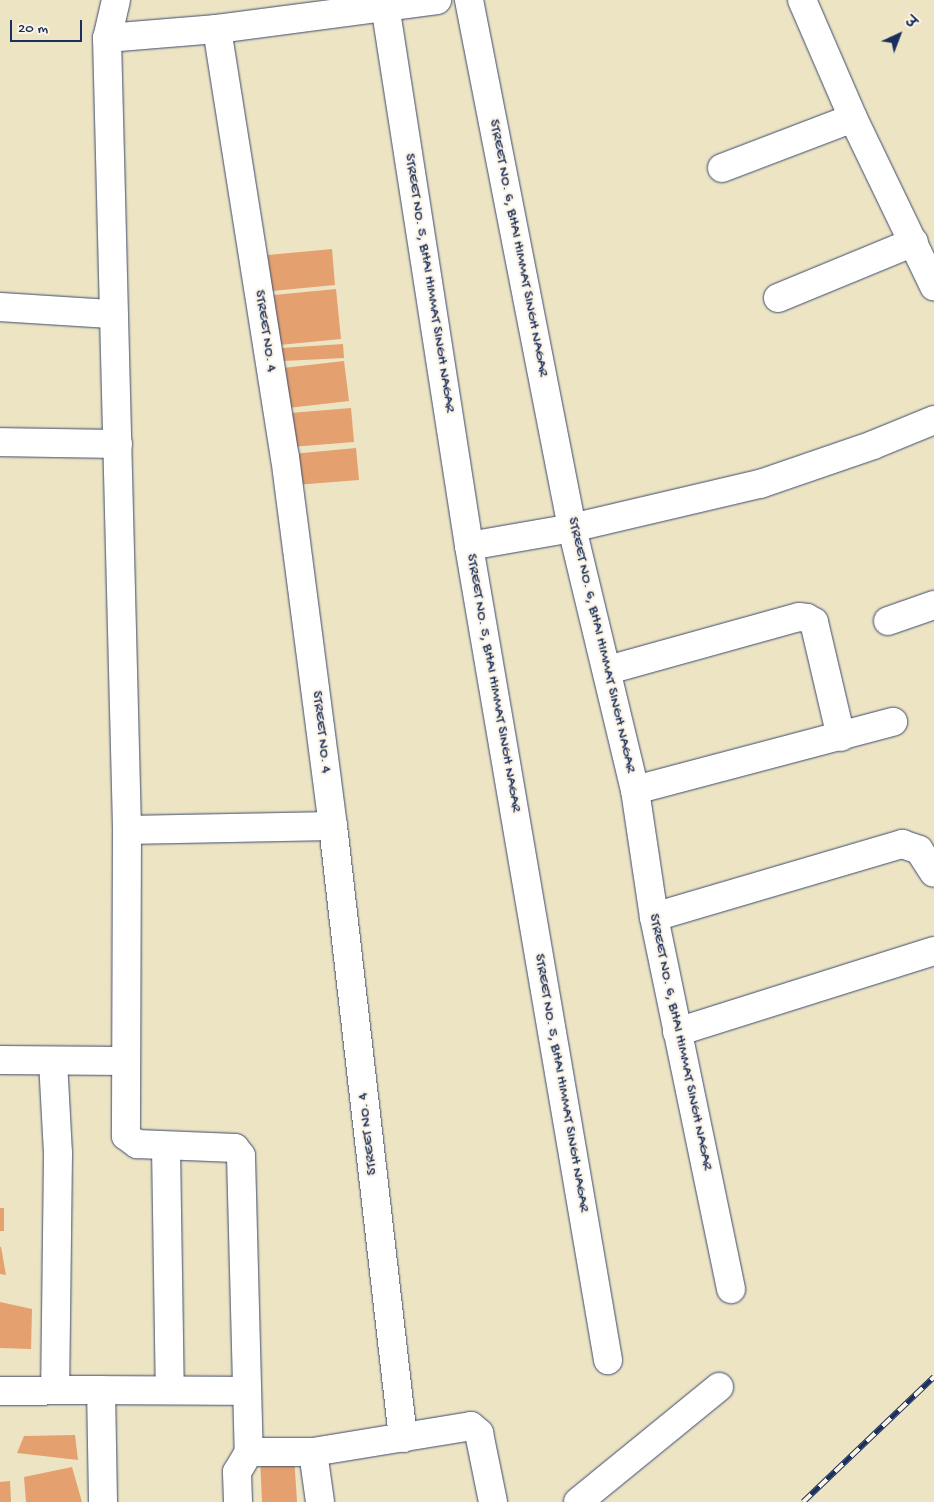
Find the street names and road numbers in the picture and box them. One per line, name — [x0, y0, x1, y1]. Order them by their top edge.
street label: STREET NO. 6, BHAI HIMMAT SINGH NAGAR — [484, 118, 552, 378]
street label: STREET NO. 5, BHAI HIMMAT SINGH NAGAR — [400, 152, 458, 414]
street label: STREET NO. 4 — [250, 289, 280, 373]
street label: STREET NO. 6, BHAI HIMMAT SINGH NAGAR — [563, 515, 639, 775]
street label: STREET NO. 5, BHAI HIMMAT SINGH NAGAR — [461, 552, 525, 814]
street label: STREET NO. 4 — [307, 690, 335, 774]
street label: STREET NO. 6, BHAI HIMMAT SINGH NAGAR — [644, 912, 716, 1172]
street label: STREET NO. 5, BHAI HIMMAT SINGH NAGAR — [529, 952, 593, 1214]
street label: STREET NO. 4 — [354, 1092, 382, 1176]

